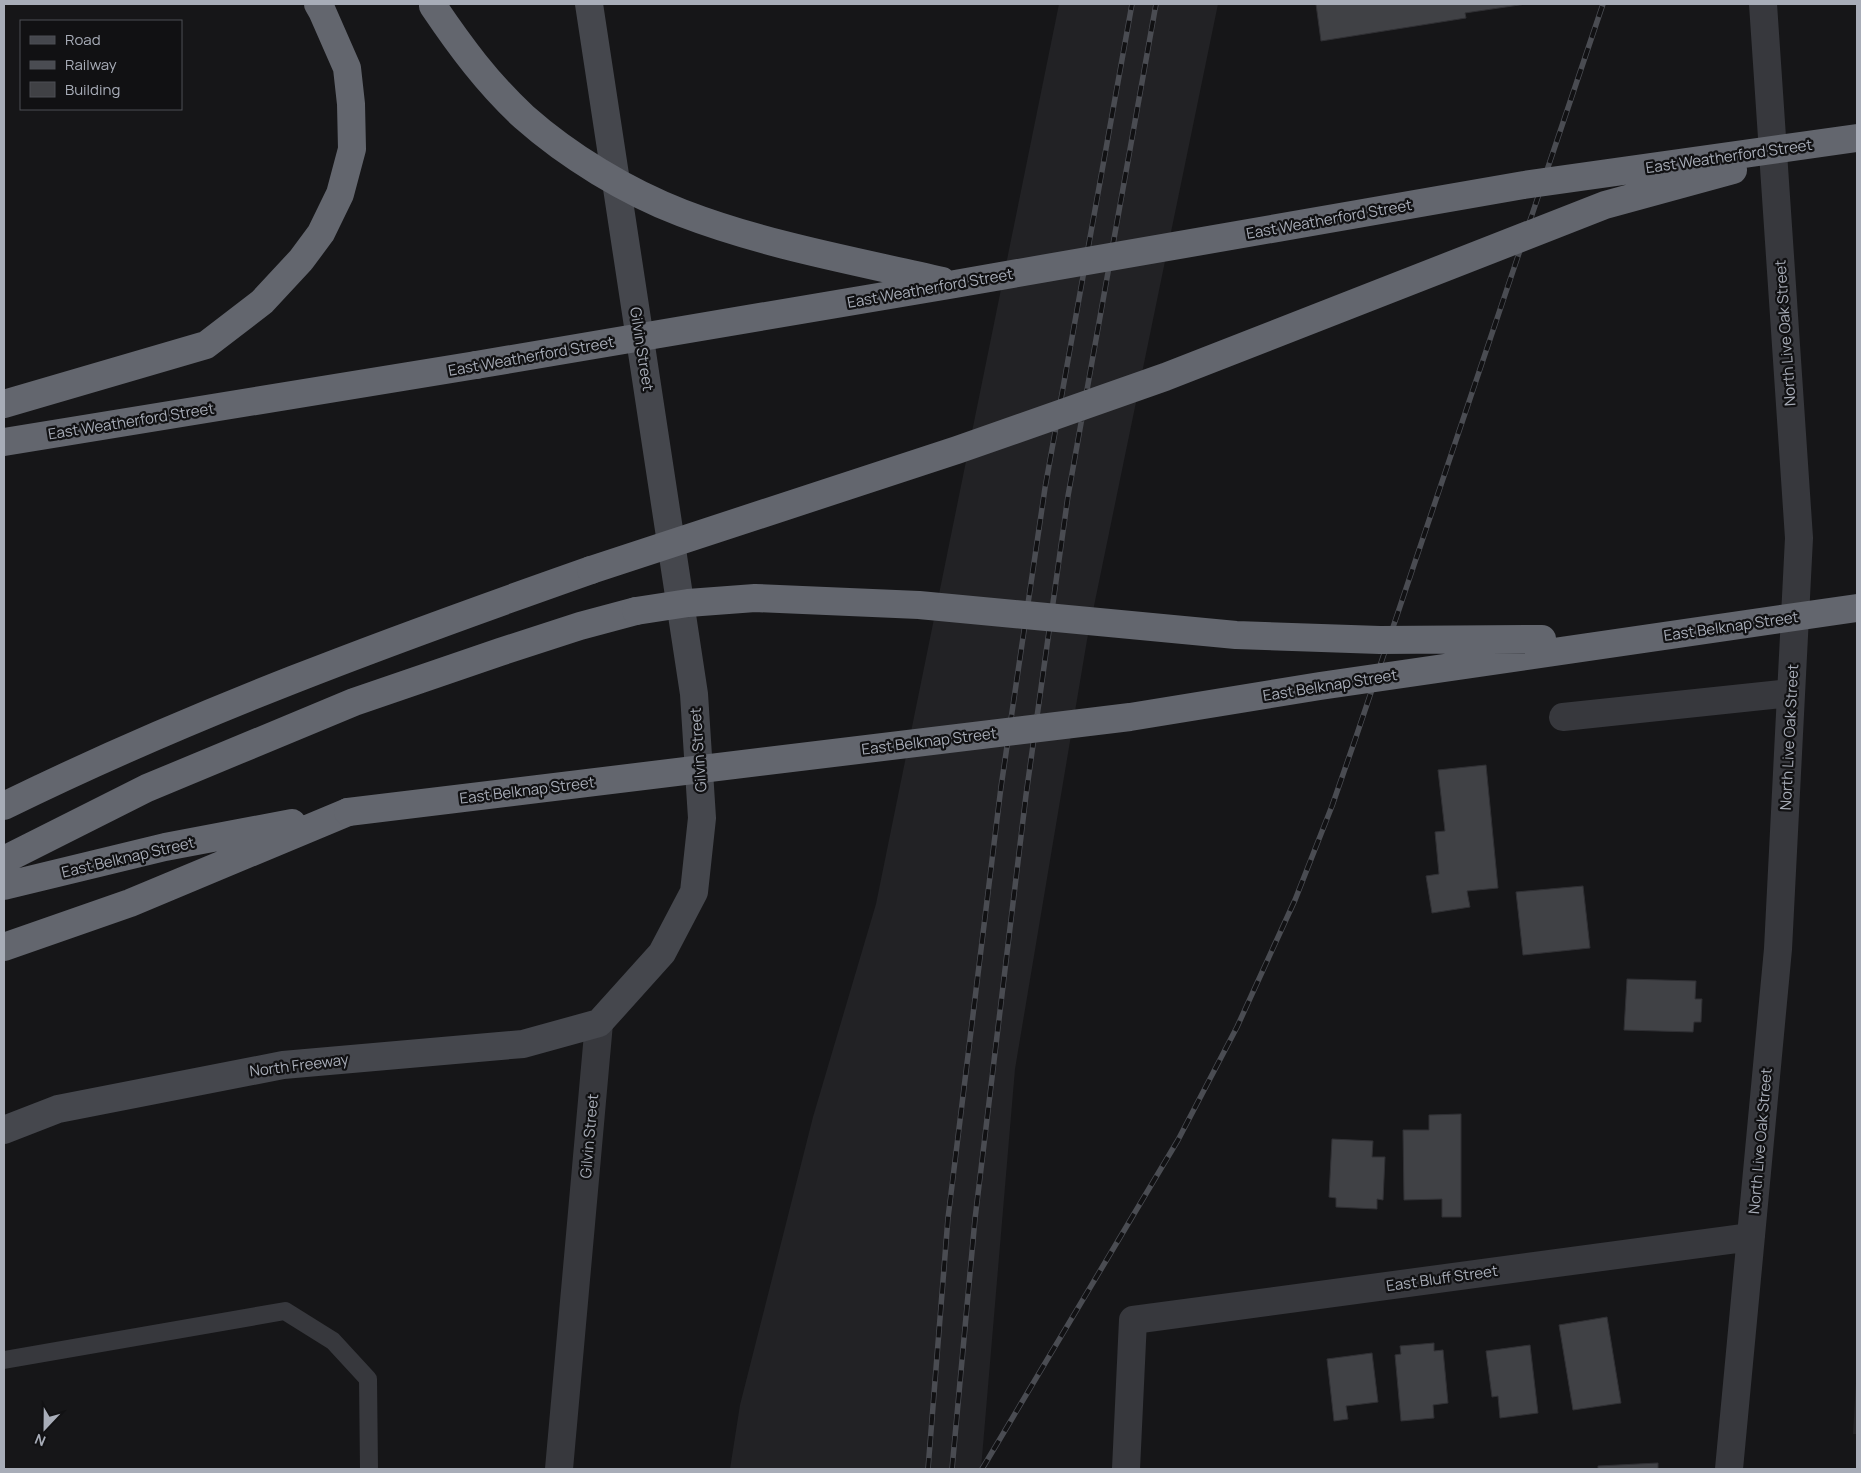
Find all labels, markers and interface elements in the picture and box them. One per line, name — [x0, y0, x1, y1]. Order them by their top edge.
legend — [20, 20, 182, 110]
text: Road — [65, 29, 101, 50]
text: Railway — [65, 54, 117, 75]
text: Building — [65, 79, 120, 100]
street label: East Weatherford Street — [1644, 134, 1814, 178]
street label: East Weatherford Street — [1244, 194, 1414, 244]
street label: North Live Oak Street — [1769, 259, 1801, 407]
street label: East Weatherford Street — [845, 263, 1015, 313]
street label: Gilvin Street — [625, 306, 659, 392]
street label: East Weatherford Street — [446, 331, 616, 381]
street label: East Weatherford Street — [46, 397, 216, 445]
street label: East Belknap Street — [1662, 606, 1800, 646]
street label: North Live Oak Street — [1775, 663, 1803, 811]
street label: East Belknap Street — [1261, 664, 1399, 706]
street label: Gilvin Street — [685, 707, 711, 793]
street label: East Belknap Street — [860, 722, 998, 760]
street label: East Belknap Street — [458, 771, 596, 809]
street label: East Belknap Street — [59, 831, 197, 883]
street label: North Freeway — [248, 1049, 350, 1081]
street label: North Live Oak Street — [1743, 1067, 1777, 1215]
street label: Gilvin Street — [575, 1093, 603, 1179]
street label: East Bluff Street — [1385, 1260, 1499, 1296]
north arrow — [20, 1403, 70, 1453]
text: N — [32, 1430, 48, 1451]

